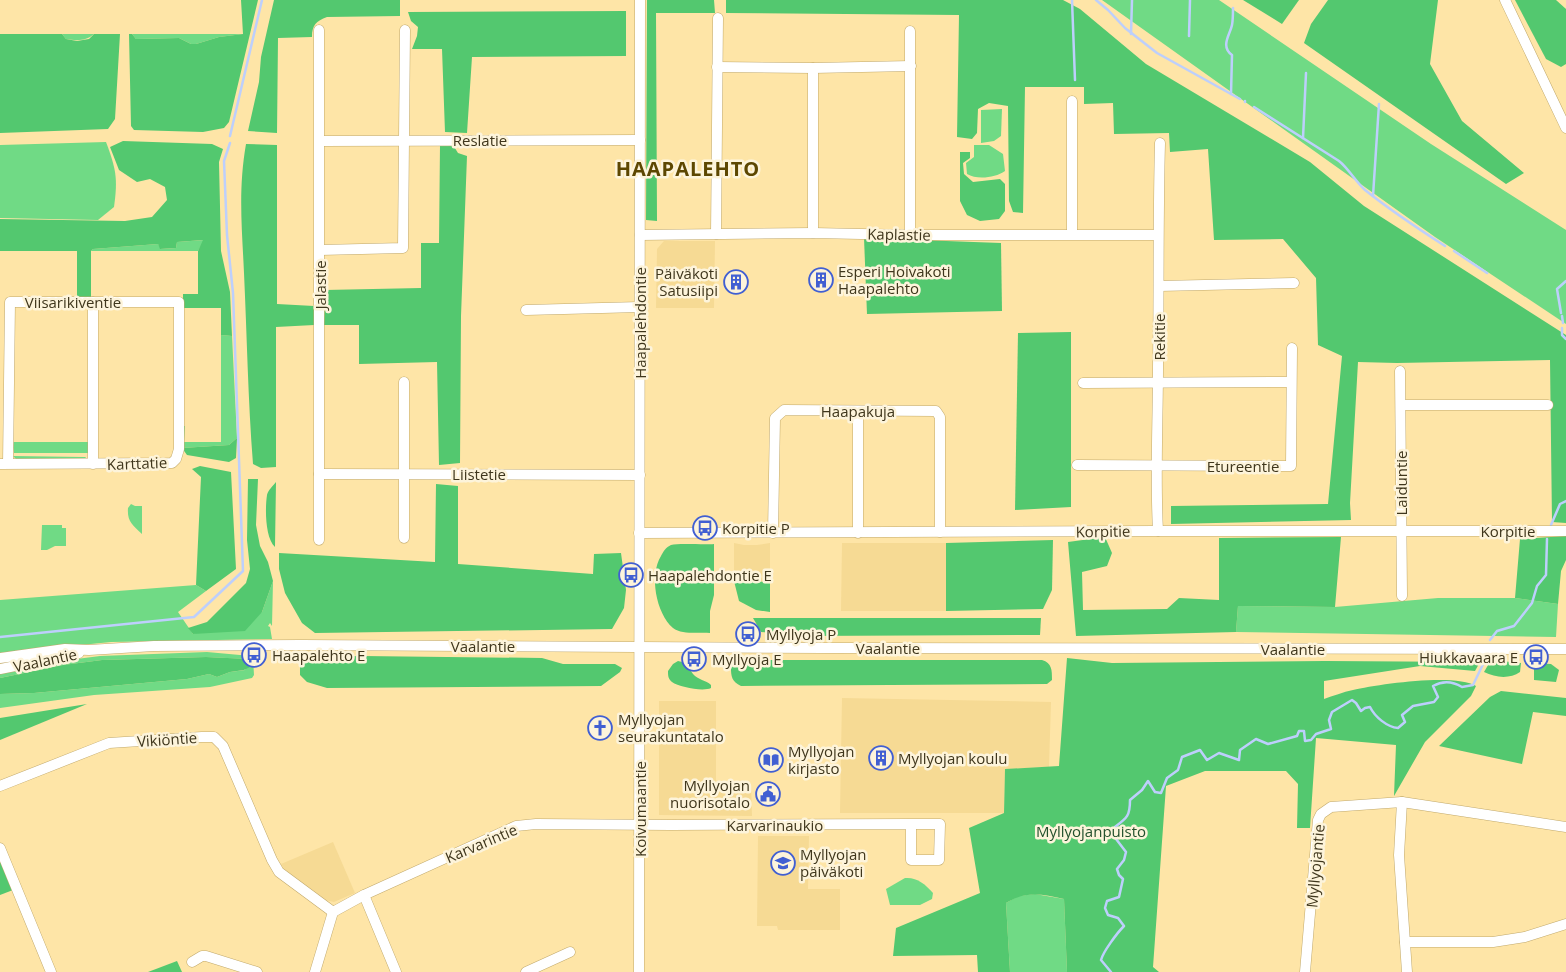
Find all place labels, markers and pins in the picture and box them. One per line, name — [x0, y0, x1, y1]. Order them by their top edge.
place label: Esperi Hoivakoti Haapalehto — [838, 261, 951, 298]
place label: Päiväkoti Satusiipi — [655, 263, 718, 300]
building icon: Esperi Hoivakoti Haapalehto — [808, 267, 834, 293]
building icon: Päiväkoti Satusiipi — [723, 269, 749, 295]
bus stop icon: Korpitie P — [692, 515, 718, 541]
place label: Korpitie P — [722, 518, 790, 538]
bus stop icon: Haapalehdontie E — [618, 562, 644, 588]
place label: Haapalehdontie E — [648, 565, 772, 585]
bus stop icon: Myllyoja P — [735, 621, 761, 647]
place label: Myllyoja P — [766, 624, 836, 644]
bus stop icon: Haapalehto E — [241, 642, 267, 668]
bus stop icon: Hiukkavaara E — [1523, 644, 1549, 670]
place label: Haapalehto E — [272, 645, 365, 665]
bus stop icon: Myllyoja E — [681, 646, 707, 672]
place label: Hiukkavaara E — [1419, 647, 1518, 667]
place label: Myllyoja E — [712, 649, 781, 669]
place label: Myllyojan seurakuntatalo — [618, 709, 724, 746]
church icon: Myllyojan seurakuntatalo — [587, 715, 613, 741]
place label: Myllyojan kirjasto — [788, 741, 854, 778]
building icon: Myllyojan koulu — [868, 745, 894, 771]
library icon: Myllyojan kirjasto — [758, 747, 784, 773]
place label: Myllyojan koulu — [898, 748, 1007, 768]
place label: Myllyojan nuorisotalo — [670, 775, 750, 812]
public building icon: Myllyojan nuorisotalo — [755, 781, 781, 807]
place label: Myllyojan päiväkoti — [800, 844, 866, 881]
school or university icon: Myllyojan päiväkoti — [770, 850, 796, 876]

